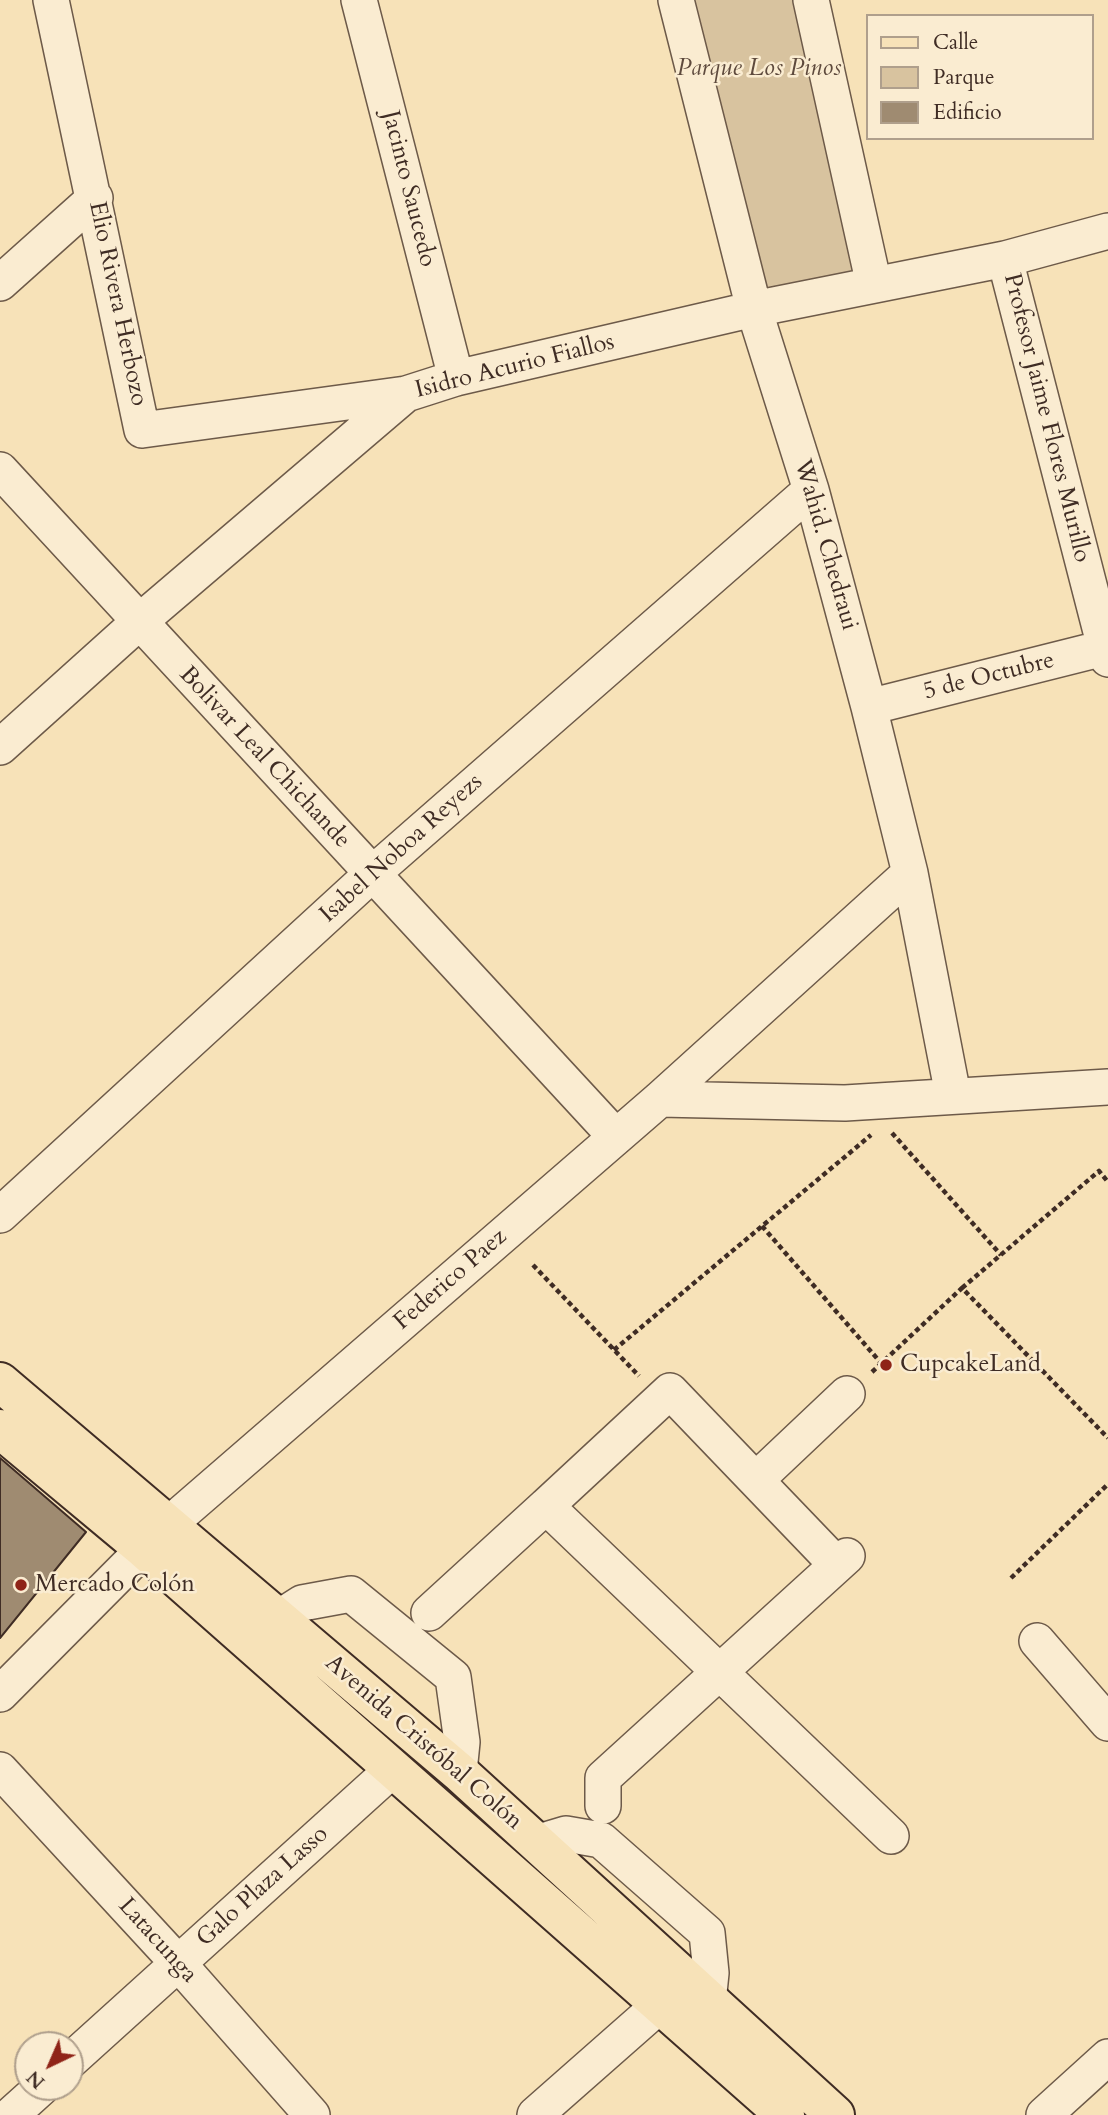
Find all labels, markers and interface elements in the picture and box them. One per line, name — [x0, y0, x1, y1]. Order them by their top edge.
legend — [866, 14, 1094, 140]
text: Calle — [933, 28, 978, 57]
park label: Parque Los Pinos — [677, 55, 841, 83]
text: Parque — [933, 63, 994, 92]
text: Edificio — [933, 98, 1002, 127]
street label: Jacinto Saucedo — [375, 108, 441, 270]
street label: Elio Rivera Herbozo — [81, 199, 153, 409]
street label: Profesor Jaime Flores Murillo — [996, 271, 1096, 565]
street label: Isidro Acurio Fiallos — [413, 328, 617, 406]
street label: Wahid. Chedraui — [787, 456, 863, 634]
street label: 5 de Octubre — [921, 647, 1057, 707]
street label: Bolivar Leal Chichande — [172, 661, 356, 855]
street label: Isabel Noboa Reyezs — [315, 768, 489, 930]
street label: Federico Paez — [389, 1223, 513, 1337]
place label: CupcakeLand — [900, 1351, 1041, 1379]
marker: CupcakeLand — [878, 1357, 894, 1373]
place label: Mercado Colón — [35, 1571, 195, 1599]
marker: Mercado Colón — [13, 1577, 29, 1593]
street label: Avenida Cristóbal Colón — [318, 1649, 528, 1837]
street label: Galo Plaza Lasso — [191, 1820, 335, 1954]
street label: Latacunga — [111, 1893, 203, 1989]
north arrow — [14, 2031, 84, 2101]
text: N — [21, 2065, 51, 2095]

